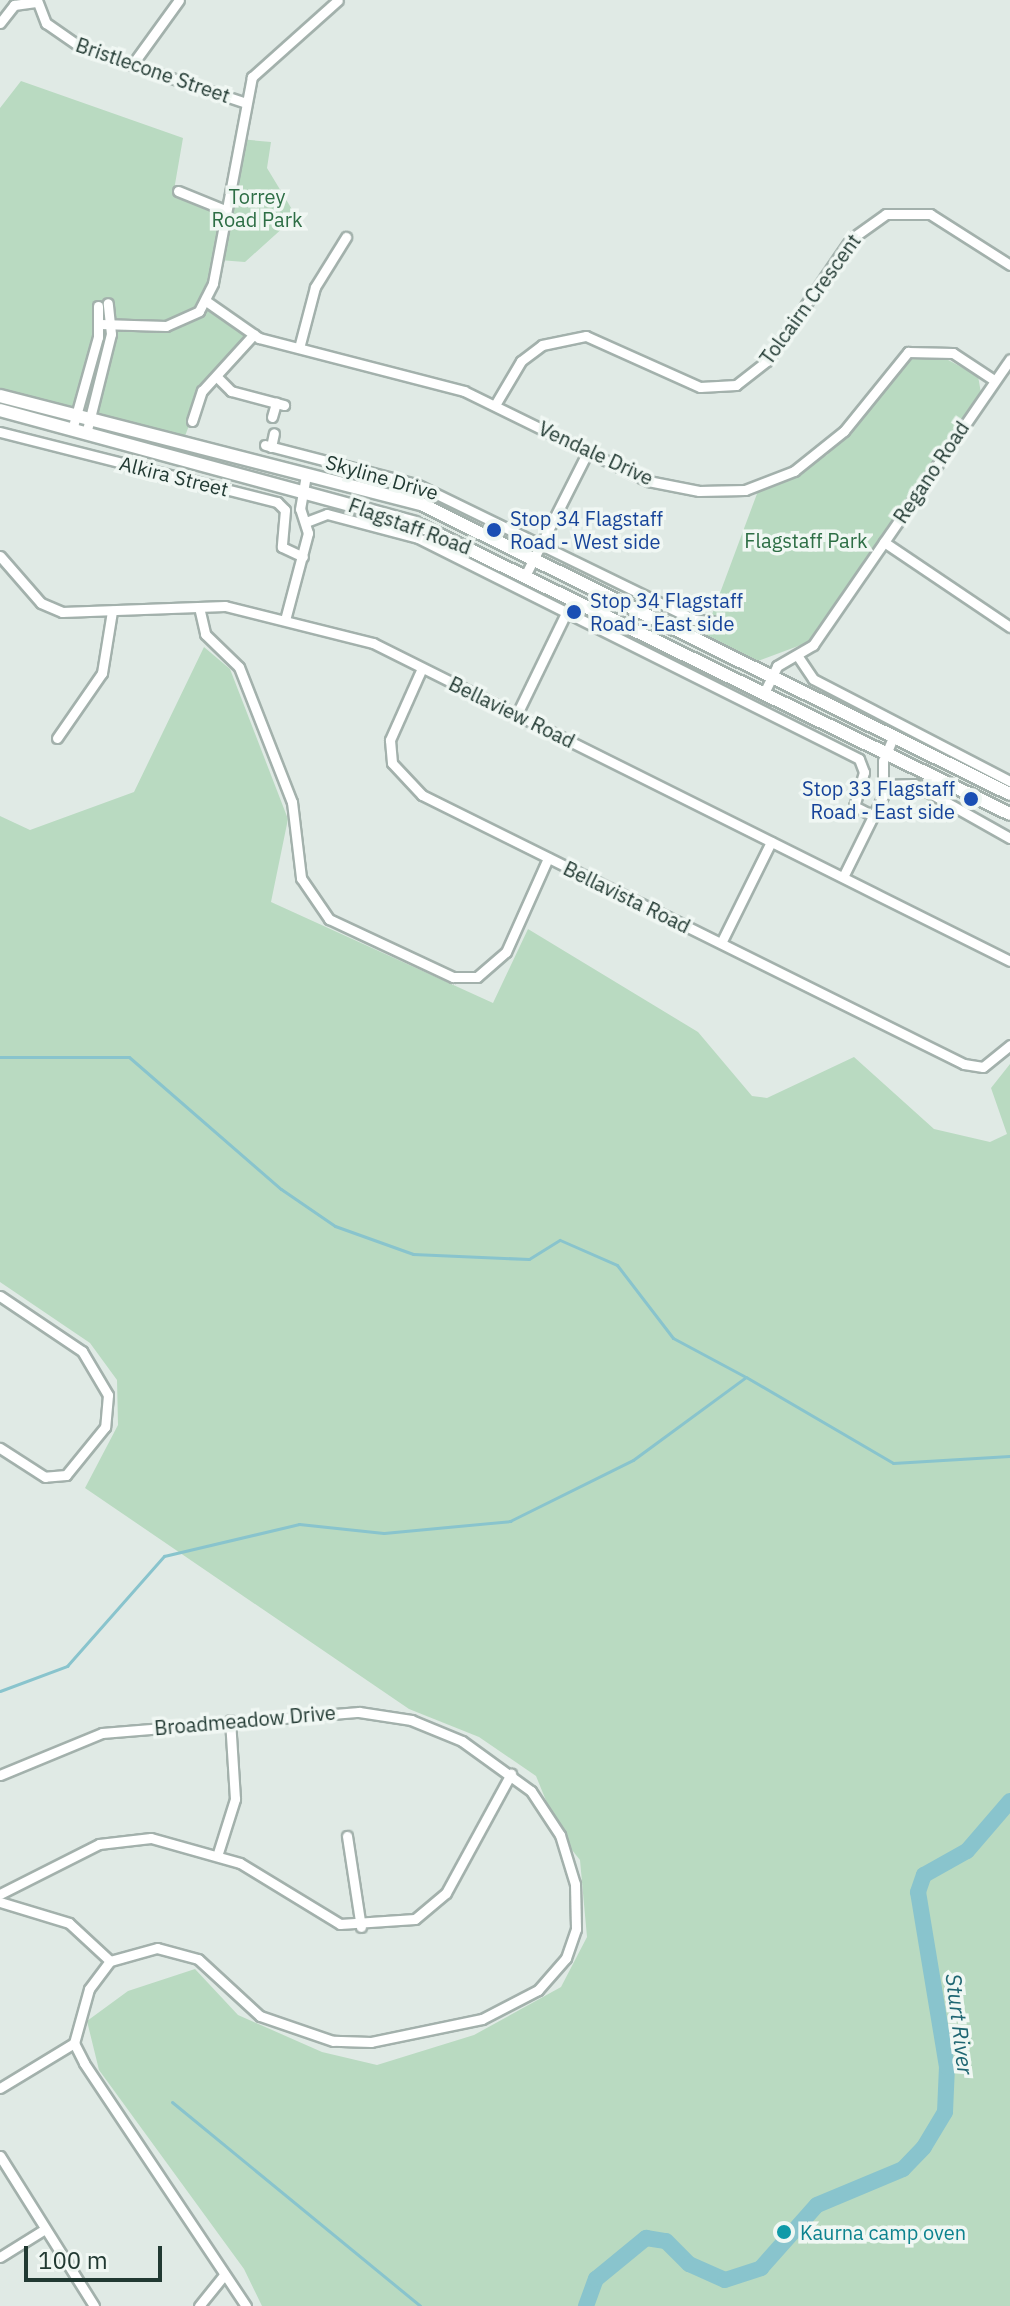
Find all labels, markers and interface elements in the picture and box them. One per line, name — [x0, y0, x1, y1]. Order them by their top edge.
street label: Bristlecone Street — [73, 32, 233, 108]
park label: Torrey Road Park — [211, 185, 303, 232]
street label: Tolcairn Crescent — [755, 229, 865, 369]
street label: Vendale Drive — [535, 416, 657, 490]
street label: Regano Road — [888, 416, 974, 528]
street label: Skyline Drive — [323, 449, 441, 505]
street label: Alkira Street — [117, 451, 231, 501]
street label: Flagstaff Road — [345, 493, 475, 559]
place label: Stop 34 Flagstaff Road - West side — [510, 506, 663, 553]
marker: Stop 34 Flagstaff Road - West side — [485, 521, 503, 539]
park label: Flagstaff Park — [744, 528, 868, 552]
place label: Stop 34 Flagstaff Road - East side — [590, 588, 743, 635]
marker: Stop 34 Flagstaff Road - East side — [565, 603, 583, 621]
street label: Bellaview Road — [445, 671, 579, 753]
place label: Stop 33 Flagstaff Road - East side — [802, 776, 955, 823]
marker: Stop 33 Flagstaff Road - East side — [962, 790, 980, 808]
street label: Bellavista Road — [560, 856, 694, 938]
street label: Broadmeadow Drive — [153, 1700, 337, 1740]
water label: Sturt River — [941, 1972, 979, 2076]
place label: Kaurna camp oven — [800, 2220, 966, 2244]
marker: Kaurna camp oven — [775, 2223, 793, 2241]
scale bar — [28, 2230, 166, 2280]
text: 100 m — [38, 2244, 108, 2276]

